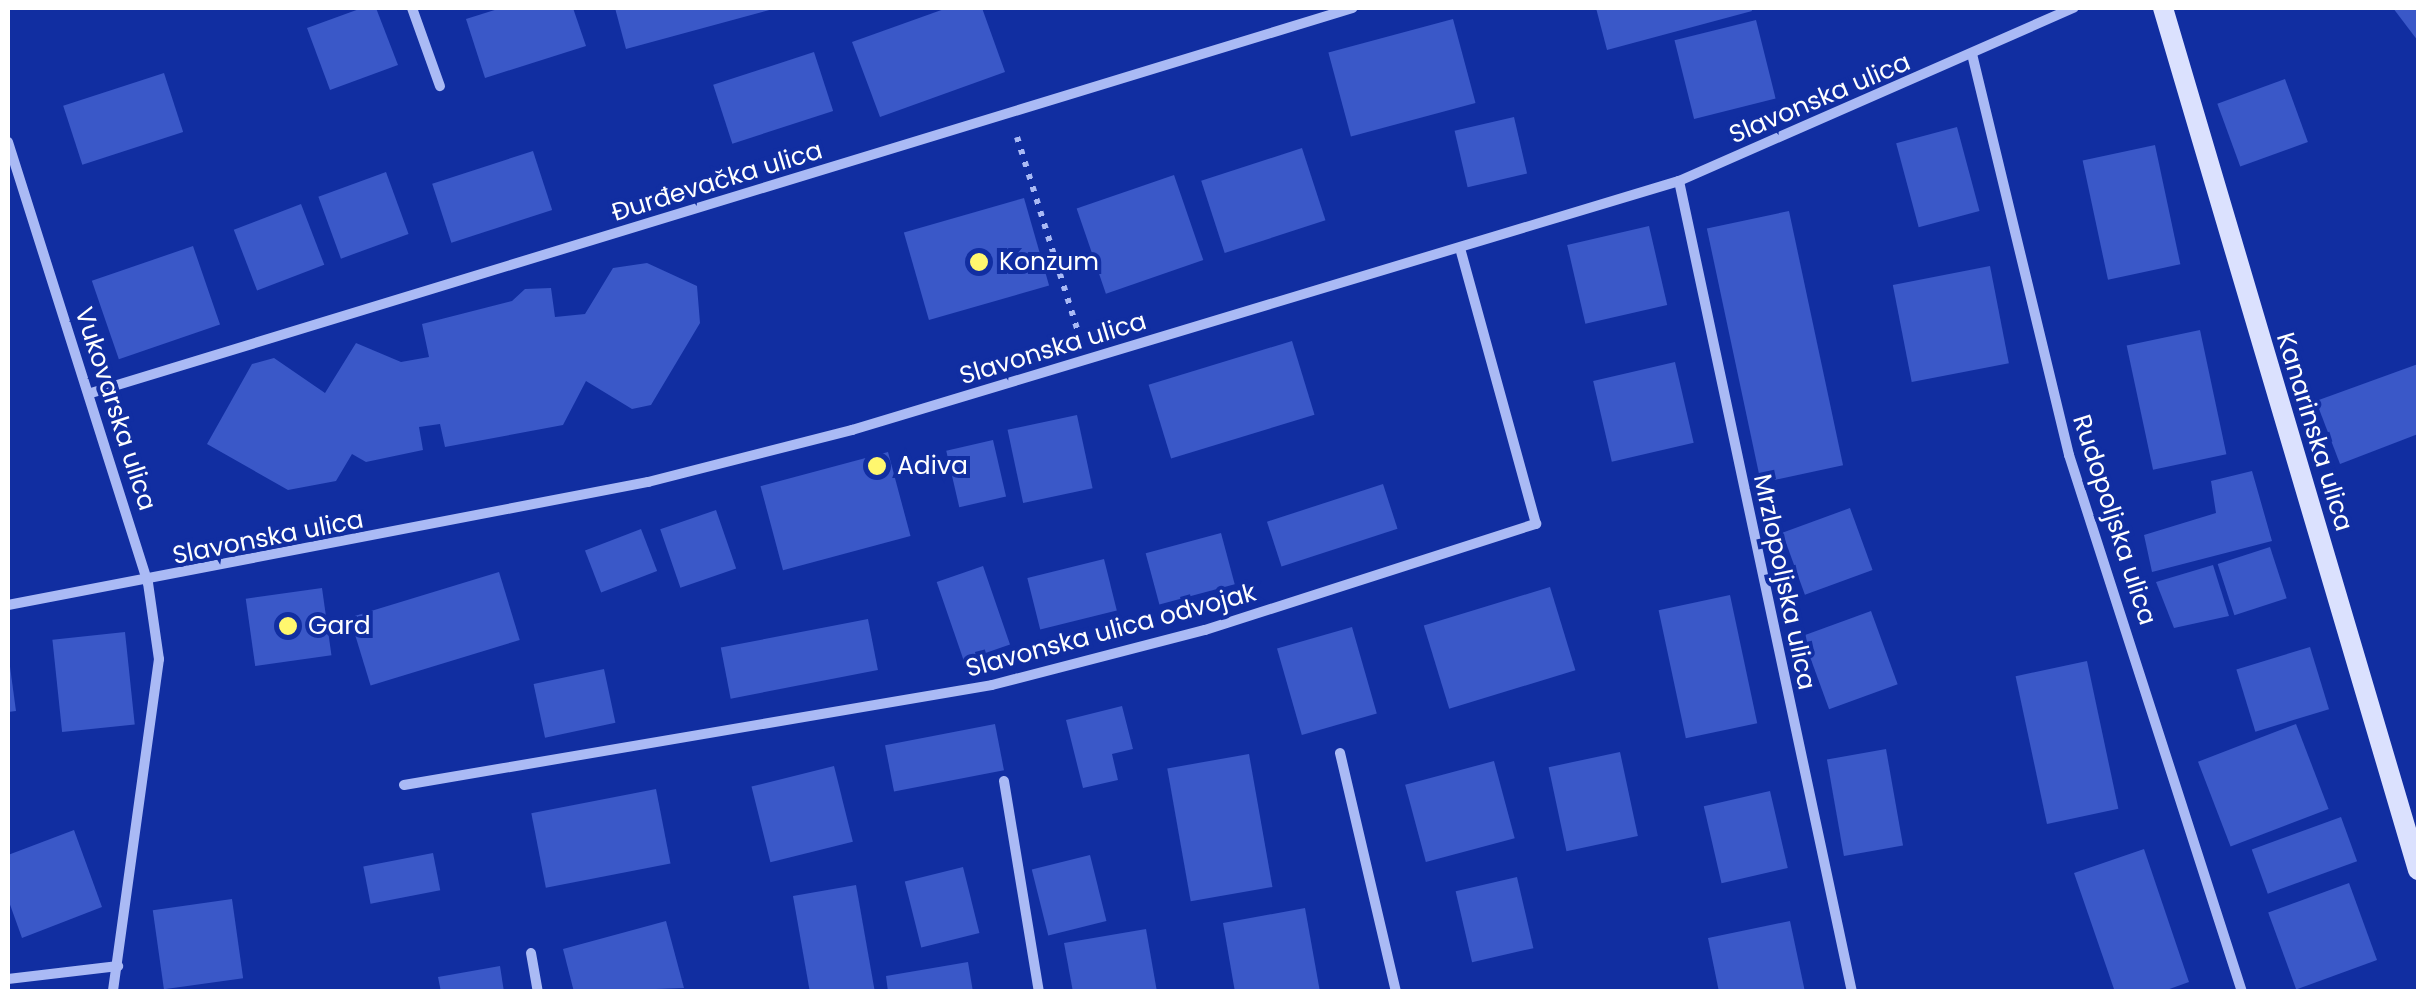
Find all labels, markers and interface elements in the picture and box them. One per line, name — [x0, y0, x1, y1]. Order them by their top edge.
street label: Slavonska ulica — [1725, 47, 1915, 151]
street label: Đurđevačka ulica — [608, 136, 826, 228]
place label: Konzum — [999, 247, 1099, 277]
marker: Konzum — [968, 251, 990, 273]
street label: Vukovarska ulica — [68, 304, 162, 514]
street label: Slavonska ulica — [956, 306, 1150, 392]
street label: Kanarinska ulica — [2270, 329, 2358, 535]
street label: Rudopoljska ulica — [2066, 411, 2162, 629]
place label: Adiva — [897, 451, 968, 481]
marker: Adiva — [866, 455, 888, 477]
street label: Mrzlopoljska ulica — [1747, 472, 1821, 692]
street label: Slavonska ulica — [170, 505, 366, 571]
street label: Slavonska ulica odvojak — [963, 578, 1259, 684]
place label: Gard — [308, 611, 371, 641]
marker: Gard — [277, 615, 299, 637]

